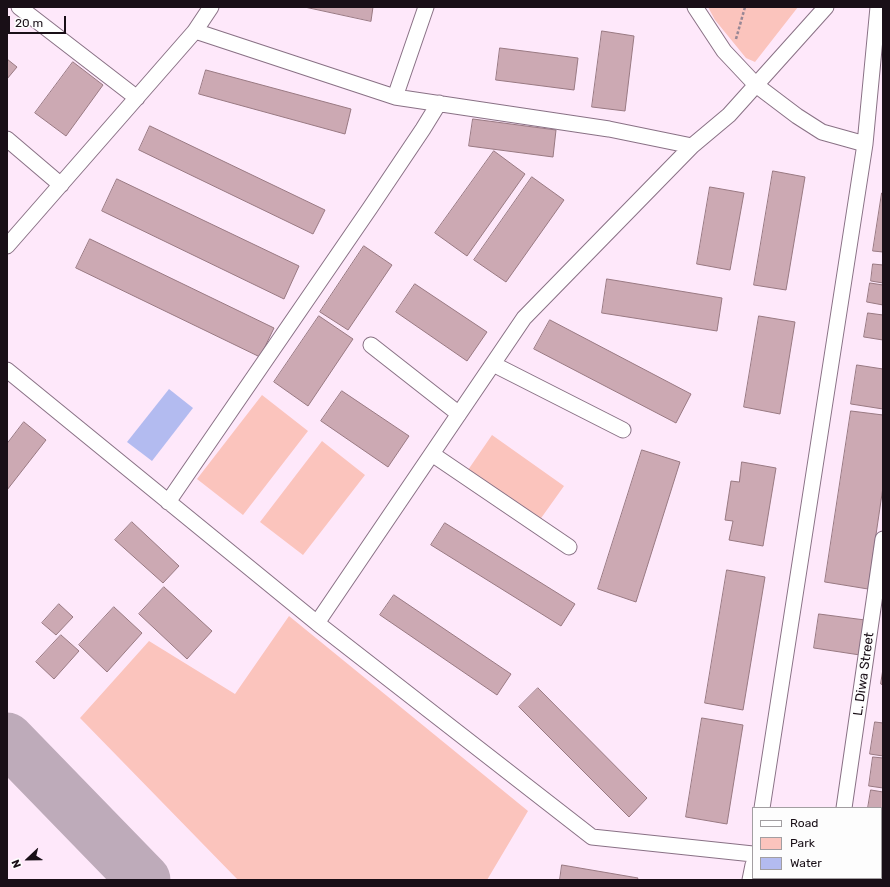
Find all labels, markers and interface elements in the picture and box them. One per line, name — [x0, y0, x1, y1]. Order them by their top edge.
scale bar — [10, 8, 68, 34]
text: 20 m — [15, 16, 43, 30]
street label: L. Diwa Street — [850, 631, 878, 717]
legend — [752, 807, 882, 879]
text: Road — [790, 816, 818, 830]
text: Park — [790, 836, 815, 850]
north arrow — [8, 839, 48, 879]
text: Water — [790, 856, 822, 870]
text: N — [9, 858, 24, 870]

